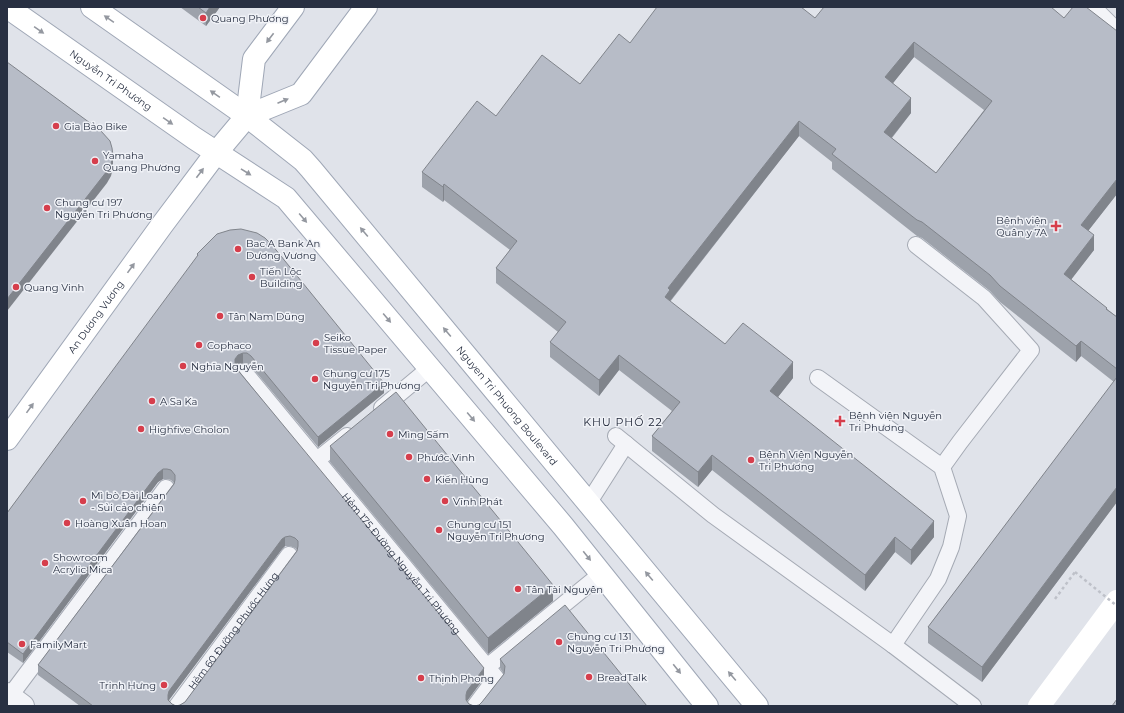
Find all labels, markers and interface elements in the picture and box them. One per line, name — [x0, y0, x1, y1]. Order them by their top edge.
place label: Quang Phương — [211, 12, 289, 25]
marker: Quang Phương — [198, 13, 208, 23]
one-way arrow — [103, 15, 114, 23]
one-way arrow — [34, 25, 45, 34]
one-way arrow — [266, 33, 274, 44]
street label: Nguyễn Tri Phương — [67, 47, 154, 114]
one-way arrow — [209, 90, 220, 98]
one-way arrow — [277, 98, 289, 104]
one-way arrow — [163, 117, 173, 125]
place label: Gia Bảo Bike — [64, 120, 127, 133]
marker: Gia Bảo Bike — [51, 121, 61, 131]
place label: Yamaha Quang Phương — [103, 149, 181, 174]
marker: Yamaha Quang Phương — [90, 156, 100, 166]
one-way arrow — [196, 168, 204, 179]
one-way arrow — [241, 168, 251, 176]
place label: Chung cư 197 Nguyễn Tri Phương — [55, 196, 153, 221]
marker: Chung cư 197 Nguyễn Tri Phương — [42, 203, 52, 213]
one-way arrow — [299, 213, 308, 224]
place label: Bệnh viện Quân y 7A — [996, 214, 1048, 239]
marker: Bệnh viện Quân y 7A — [1050, 220, 1062, 232]
one-way arrow — [360, 227, 369, 238]
place label: Bac A Bank An Dương Vương — [246, 237, 320, 262]
marker: Bac A Bank An Dương Vương — [233, 244, 243, 254]
one-way arrow — [127, 263, 135, 273]
place label: Tiến Lộc Building — [260, 265, 303, 290]
marker: Tiến Lộc Building — [247, 272, 257, 282]
street label: An Dương Vương — [65, 278, 127, 356]
place label: Quang Vinh — [24, 281, 84, 294]
marker: Quang Vinh — [11, 282, 21, 292]
place label: Tân Nam Dũng — [228, 310, 305, 323]
marker: Tân Nam Dũng — [215, 311, 225, 321]
one-way arrow — [383, 312, 392, 323]
one-way arrow — [443, 327, 452, 338]
place label: Seiko Tissue Paper — [324, 331, 387, 356]
marker: Seiko Tissue Paper — [311, 338, 321, 348]
place label: Cophaco — [207, 339, 251, 352]
marker: Cophaco — [194, 340, 204, 350]
street label: Nguyen Tri Phuong Boulevard — [454, 343, 560, 468]
place label: Nghĩa Nguyễn — [191, 360, 264, 373]
marker: Nghĩa Nguyễn — [178, 361, 188, 371]
place label: Chung cư 175 Nguyễn Tri Phương — [323, 367, 421, 392]
marker: Chung cư 175 Nguyễn Tri Phương — [310, 374, 320, 384]
place label: A Sa Ka — [160, 395, 197, 408]
marker: A Sa Ka — [147, 396, 157, 406]
one-way arrow — [26, 402, 34, 413]
place label: Bệnh viện Nguyễn Tri Phương — [849, 409, 942, 434]
one-way arrow — [466, 412, 475, 422]
district label: KHU PHỐ 22 — [583, 415, 663, 429]
marker: Bệnh viện Nguyễn Tri Phương — [834, 415, 846, 427]
place label: Highfive Cholon — [149, 423, 229, 436]
marker: Highfive Cholon — [136, 424, 146, 434]
place label: Mìng Sấm — [398, 428, 449, 441]
marker: Mìng Sấm — [385, 429, 395, 439]
place label: Bệnh Viện Nguyễn Tri Phương — [759, 448, 853, 473]
place label: Phước Vinh — [417, 451, 475, 464]
marker: Phước Vinh — [404, 452, 414, 462]
marker: Bệnh Viện Nguyễn Tri Phương — [746, 455, 756, 465]
place label: Kiến Hùng — [435, 473, 489, 486]
marker: Kiến Hùng — [422, 474, 432, 484]
place label: Mì bò Đài Loan - Sủi cảo chiên — [91, 489, 166, 514]
street label: Hẻm 175 Đường Nguyễn Tri Phương — [339, 490, 464, 637]
place label: Vĩnh Phát — [453, 495, 503, 508]
marker: Mì bò Đài Loan - Sủi cảo chiên — [78, 496, 88, 506]
marker: Vĩnh Phát — [440, 496, 450, 506]
place label: Hoàng Xuân Hoan — [75, 517, 167, 530]
marker: Hoàng Xuân Hoan — [62, 518, 72, 528]
place label: Chung cư 151 Nguyễn Tri Phương — [447, 518, 545, 543]
marker: Chung cư 151 Nguyễn Tri Phương — [434, 525, 444, 535]
place label: Showroom Acrylic Mica — [53, 551, 113, 576]
one-way arrow — [583, 551, 591, 562]
marker: Showroom Acrylic Mica — [40, 558, 50, 568]
street label: Hẻm 60 Đường Phước Hưng — [185, 569, 281, 692]
one-way arrow — [645, 570, 654, 581]
place label: Tân Tài Nguyên — [526, 583, 603, 596]
marker: Tân Tài Nguyên — [513, 584, 523, 594]
place label: Chung cư 131 Nguyễn Tri Phương — [567, 630, 665, 655]
marker: Chung cư 131 Nguyễn Tri Phương — [554, 637, 564, 647]
place label: FamilyMart — [30, 638, 87, 651]
marker: FamilyMart — [17, 639, 27, 649]
one-way arrow — [673, 663, 681, 674]
place label: BreadTalk — [597, 671, 647, 684]
one-way arrow — [728, 671, 737, 681]
place label: Thịnh Phong — [429, 672, 494, 685]
marker: BreadTalk — [584, 672, 594, 682]
marker: Thịnh Phong — [416, 673, 426, 683]
place label: Trịnh Hưng — [99, 679, 156, 692]
marker: Trịnh Hưng — [159, 680, 169, 690]

